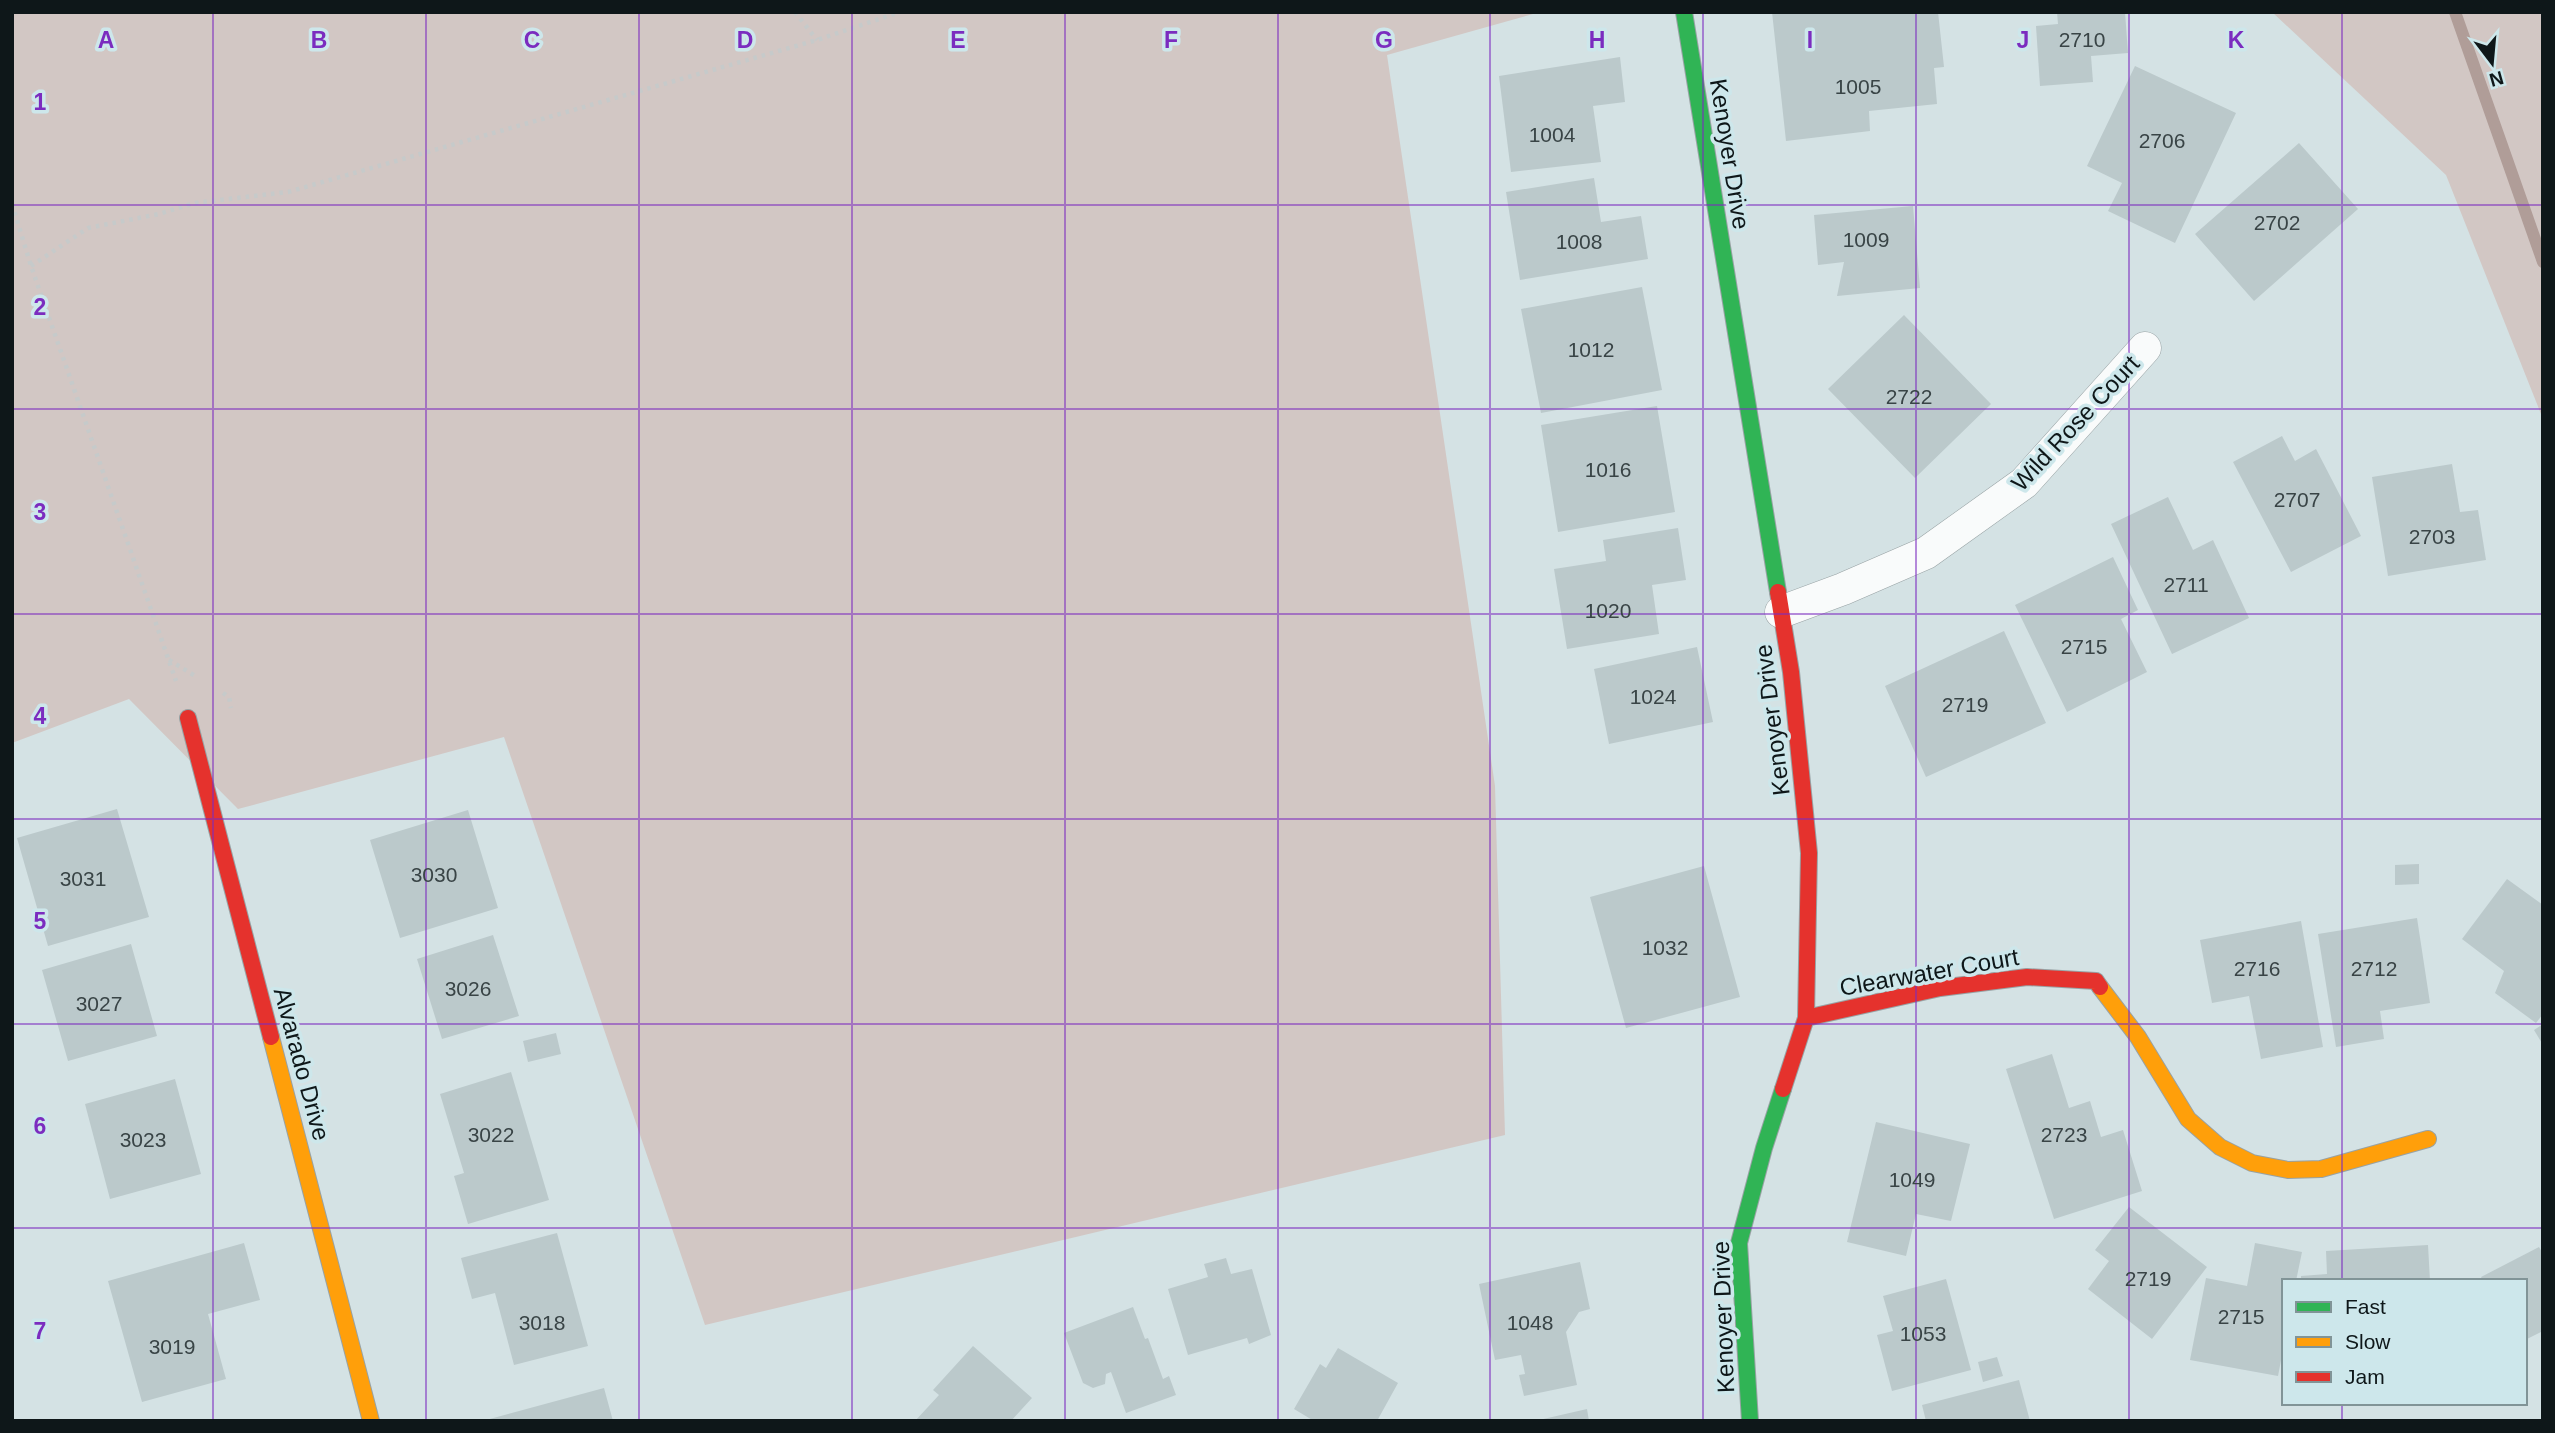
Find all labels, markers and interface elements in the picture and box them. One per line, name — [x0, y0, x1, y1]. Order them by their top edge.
text: A — [98, 27, 114, 53]
text: B — [311, 27, 327, 53]
text: C — [524, 27, 540, 53]
text: D — [737, 27, 753, 53]
text: E — [950, 27, 966, 53]
text: F — [1164, 27, 1178, 53]
text: G — [1375, 27, 1393, 53]
text: H — [1589, 27, 1605, 53]
text: I — [1807, 27, 1813, 53]
text: J — [2017, 27, 2029, 53]
text: K — [2228, 27, 2245, 53]
house number: 2710 — [2059, 28, 2105, 51]
north arrow — [2457, 28, 2527, 98]
text: N — [2487, 67, 2506, 91]
house number: 1005 — [1835, 75, 1881, 98]
street label: Kenoyer Drive — [1705, 77, 1755, 231]
text: 1 — [34, 89, 47, 115]
house number: 1004 — [1529, 123, 1576, 146]
house number: 2706 — [2139, 129, 2185, 152]
house number: 2702 — [2254, 211, 2300, 234]
house number: 1009 — [1843, 228, 1889, 251]
house number: 1008 — [1556, 230, 1602, 253]
text: 2 — [34, 294, 46, 320]
house number: 1012 — [1568, 338, 1614, 361]
street label: Wild Rose Court — [2006, 350, 2145, 496]
house number: 2722 — [1886, 385, 1932, 408]
house number: 1016 — [1585, 458, 1631, 481]
house number: 2707 — [2274, 488, 2320, 511]
text: 3 — [34, 499, 46, 525]
house number: 2703 — [2409, 525, 2455, 548]
house number: 2711 — [2163, 573, 2209, 596]
house number: 1020 — [1585, 599, 1631, 622]
house number: 2715 — [2061, 635, 2107, 658]
street label: Kenoyer Drive — [1749, 643, 1795, 797]
house number: 1024 — [1630, 685, 1677, 708]
house number: 2719 — [1942, 693, 1988, 716]
text: 4 — [34, 703, 47, 729]
house number: 3030 — [411, 863, 457, 886]
house number: 3031 — [60, 867, 106, 890]
text: 5 — [34, 908, 47, 934]
house number: 1032 — [1642, 936, 1688, 959]
street label: Clearwater Court — [1837, 943, 2021, 1001]
house number: 2716 — [2234, 957, 2280, 980]
house number: 2712 — [2351, 957, 2397, 980]
house number: 3026 — [445, 977, 491, 1000]
street label: Alvarado Drive — [269, 984, 335, 1144]
house number: 3027 — [76, 992, 122, 1015]
text: 6 — [34, 1113, 46, 1139]
house number: 3022 — [468, 1123, 514, 1146]
house number: 2723 — [2041, 1123, 2087, 1146]
house number: 3023 — [120, 1128, 166, 1151]
house number: 1049 — [1889, 1168, 1935, 1191]
street label: Kenoyer Drive — [1707, 1241, 1739, 1393]
house number: 2719 — [2125, 1267, 2171, 1290]
legend — [2282, 1279, 2527, 1405]
text: Fast — [2345, 1295, 2386, 1318]
house number: 2715 — [2218, 1305, 2264, 1328]
house number: 3018 — [519, 1311, 565, 1334]
house number: 1048 — [1507, 1311, 1553, 1334]
text: 7 — [34, 1318, 46, 1344]
house number: 1053 — [1900, 1322, 1946, 1345]
text: Slow — [2345, 1330, 2391, 1353]
house number: 3019 — [149, 1335, 195, 1358]
text: Jam — [2345, 1365, 2385, 1388]

